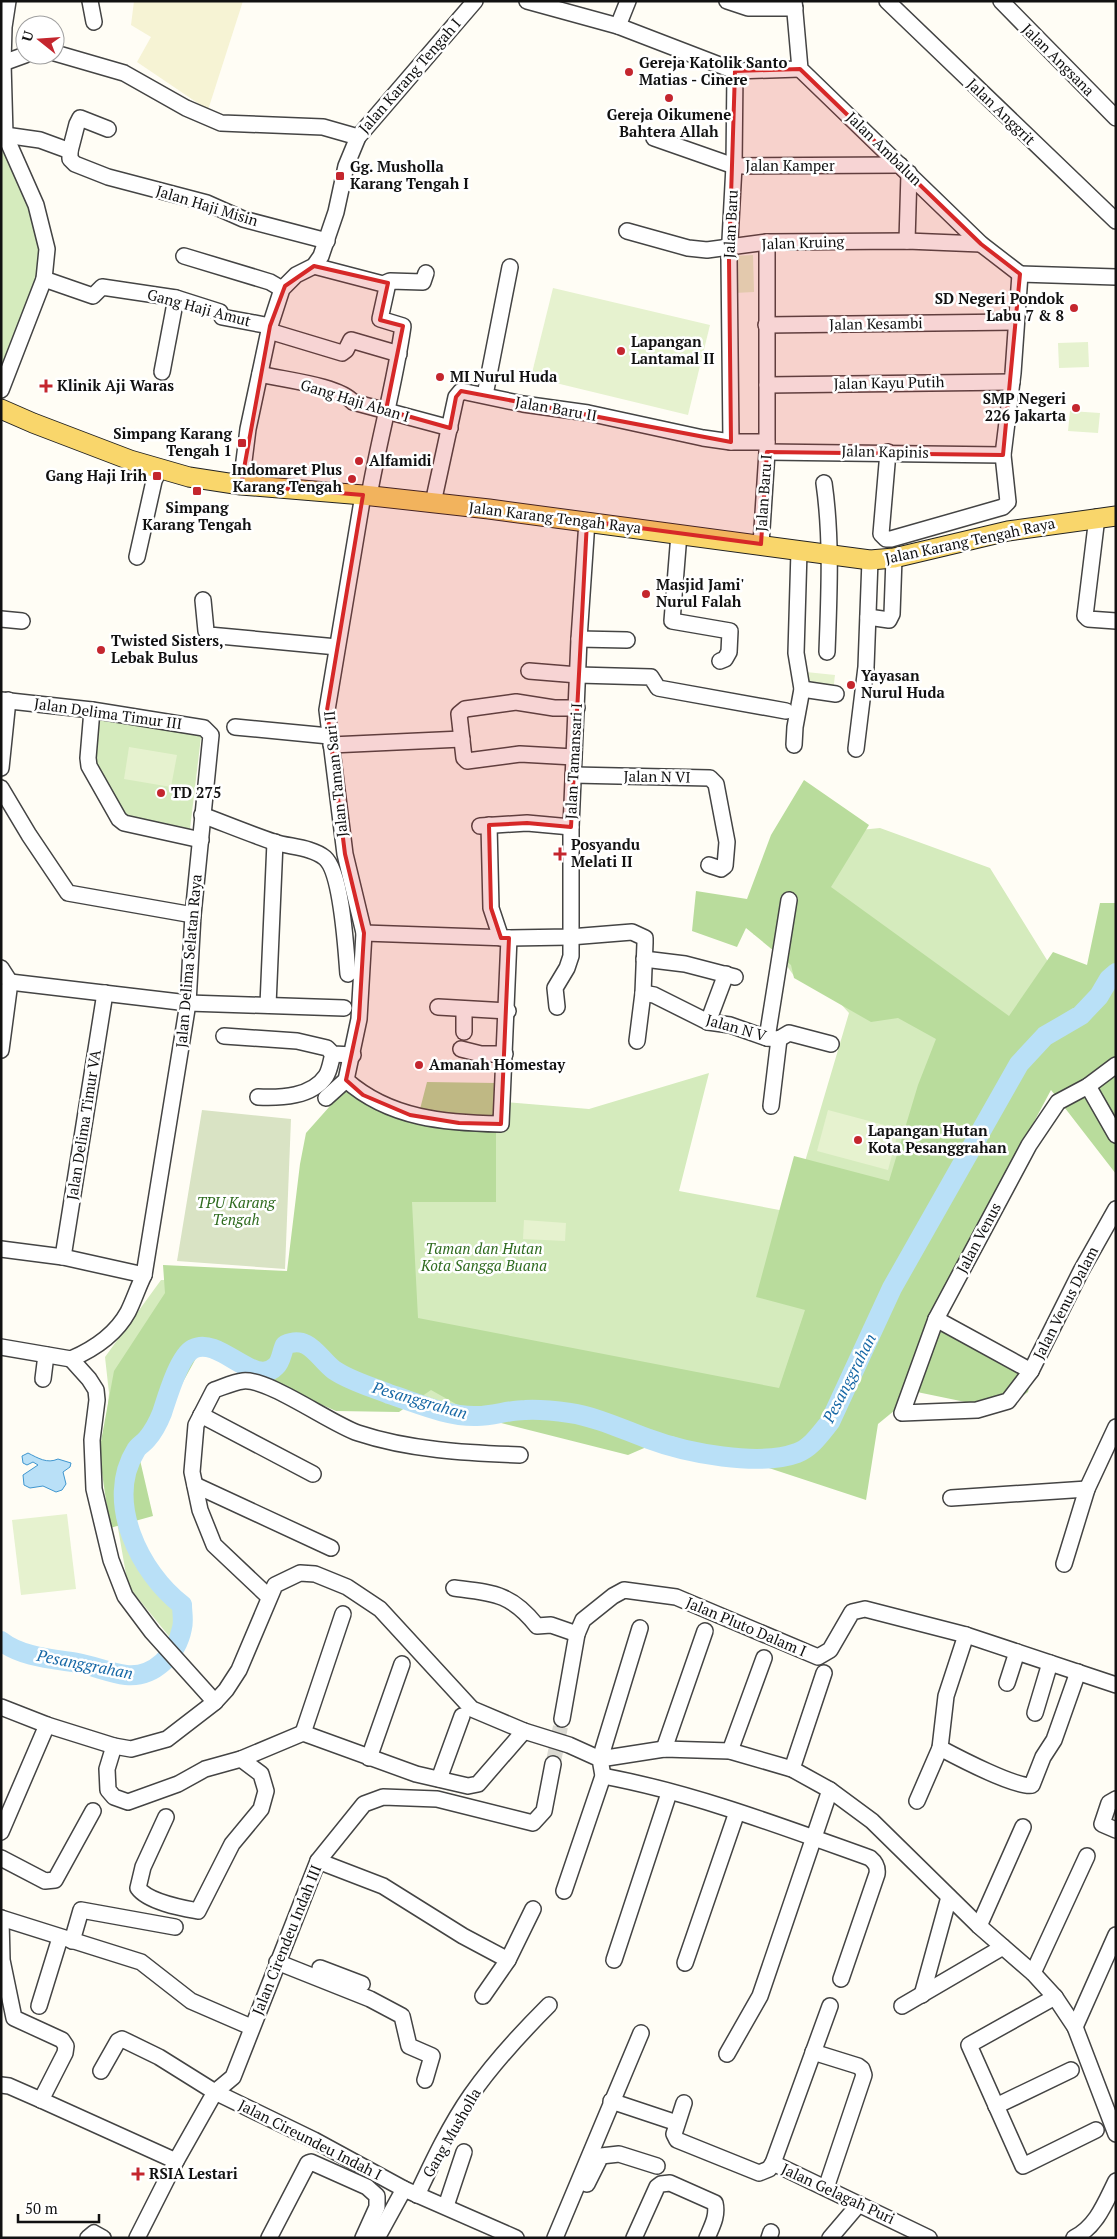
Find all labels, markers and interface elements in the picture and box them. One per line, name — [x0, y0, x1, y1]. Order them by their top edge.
street label: Jalan Karang Tengah I — [354, 14, 465, 137]
north arrow — [15, 15, 65, 65]
street label: Jalan Angsana — [1018, 19, 1100, 100]
text: U — [17, 28, 38, 44]
place label: Gereja Katolik Santo Matias - Cinere — [639, 52, 787, 89]
marker: Gereja Katolik Santo Matias - Cinere — [623, 66, 635, 78]
street label: Jalan Anggrit — [963, 74, 1041, 149]
marker: Gereja Oikumene Bahtera Allah — [663, 92, 675, 104]
place label: Gereja Oikumene Bahtera Allah — [607, 104, 731, 141]
street label: Jalan Ambalun — [842, 107, 927, 190]
street label: Jalan Kamper — [745, 155, 835, 175]
place label: Gg. Musholla Karang Tengah I — [350, 156, 469, 193]
marker: Gg. Musholla Karang Tengah I — [334, 170, 346, 182]
street label: Jalan Haji Misin — [154, 180, 261, 230]
street label: Jalan Baru — [718, 189, 742, 259]
street label: Jalan Kruing — [761, 231, 846, 253]
street label: Gang Haji Amut — [145, 284, 254, 331]
place label: SD Negeri Pondok Labu 7 & 8 — [935, 288, 1064, 325]
marker: SD Negeri Pondok Labu 7 & 8 — [1068, 302, 1080, 314]
street label: Jalan Kesambi — [829, 312, 923, 334]
place label: Lapangan Lantamal II — [631, 331, 715, 368]
marker: Lapangan Lantamal II — [615, 345, 627, 357]
place label: MI Nurul Huda — [450, 366, 558, 386]
marker: MI Nurul Huda — [434, 371, 446, 383]
street label: Jalan Kayu Putih — [833, 371, 945, 393]
street label: Gang Haji Aban I — [298, 374, 412, 426]
place label: Klinik Aji Waras — [57, 375, 174, 395]
marker: Klinik Aji Waras — [39, 379, 53, 393]
place label: SMP Negeri 226 Jakarta — [983, 388, 1067, 425]
street label: Jalan Baru II — [514, 391, 599, 425]
marker: SMP Negeri 226 Jakarta — [1070, 402, 1082, 414]
place label: Simpang Karang Tengah 1 — [113, 423, 233, 460]
marker: Simpang Karang Tengah 1 — [236, 437, 248, 449]
street label: Jalan Kapinis — [841, 440, 929, 462]
place label: Alfamidi — [369, 450, 432, 470]
street label: Jalan Baru I — [750, 454, 776, 532]
marker: Alfamidi — [353, 455, 365, 467]
place label: Indomaret Plus Karang Tengah — [231, 459, 342, 496]
place label: Gang Haji Irih — [45, 465, 147, 485]
marker: Gang Haji Irih — [151, 470, 163, 482]
marker: Indomaret Plus Karang Tengah — [346, 473, 358, 485]
marker: Simpang Karang Tengah — [191, 485, 203, 497]
place label: Simpang Karang Tengah — [142, 497, 252, 534]
street label: Jalan Karang Tengah Raya — [468, 497, 643, 538]
street label: Jalan Karang Tengah Raya — [883, 512, 1057, 568]
place label: Masjid Jami' Nurul Falah — [656, 574, 744, 611]
marker: Masjid Jami' Nurul Falah — [640, 588, 652, 600]
place label: Twisted Sisters, Lebak Bulus — [111, 630, 224, 667]
marker: Twisted Sisters, Lebak Bulus — [95, 644, 107, 656]
place label: Yayasan Nurul Huda — [861, 665, 945, 702]
marker: Yayasan Nurul Huda — [845, 679, 857, 691]
street label: Jalan Delima Timur III — [33, 693, 183, 733]
street label: Jalan Tamansari I — [560, 702, 586, 820]
street label: Jalan Taman Sari II — [318, 710, 352, 838]
street label: Jalan N VI — [623, 765, 691, 787]
place label: TD 275 — [171, 782, 222, 802]
marker: TD 275 — [155, 787, 167, 799]
place label: Posyandu Melati II — [571, 834, 641, 871]
marker: Posyandu Melati II — [553, 847, 567, 861]
street label: Jalan Delima Selatan Raya — [170, 873, 206, 1049]
street label: Jalan N V — [704, 1009, 769, 1045]
street label: Jalan Delima Timur VA — [61, 1047, 105, 1201]
place label: Amanah Homestay — [429, 1054, 566, 1074]
marker: Amanah Homestay — [413, 1059, 425, 1071]
place label: Lapangan Hutan Kota Pesanggrahan — [868, 1120, 1007, 1157]
marker: Lapangan Hutan Kota Pesanggrahan — [852, 1134, 864, 1146]
park label: TPU Karang Tengah — [197, 1192, 277, 1229]
street label: Jalan Venus — [951, 1199, 1005, 1276]
park label: Taman dan Hutan Kota Sangga Buana — [420, 1238, 547, 1275]
street label: Jalan Venus Dalam — [1028, 1243, 1102, 1362]
water label: Pesanggrahan — [817, 1330, 881, 1427]
water label: Pesanggrahan — [369, 1376, 470, 1424]
street label: Jalan Pluto Dalam I — [683, 1592, 810, 1660]
water label: Pesanggrahan — [34, 1644, 135, 1684]
street label: Jalan Cirendeu Indah III — [247, 1862, 325, 2018]
street label: Gang Musholla — [417, 2084, 485, 2181]
street label: Jalan Cireundeu Indah I — [235, 2094, 386, 2184]
street label: Jalan Gelagah Puri — [778, 2158, 898, 2228]
place label: RSIA Lestari — [149, 2163, 238, 2183]
marker: RSIA Lestari — [131, 2167, 145, 2181]
scale bar — [18, 2192, 99, 2224]
text: 50 m — [25, 2198, 58, 2218]

